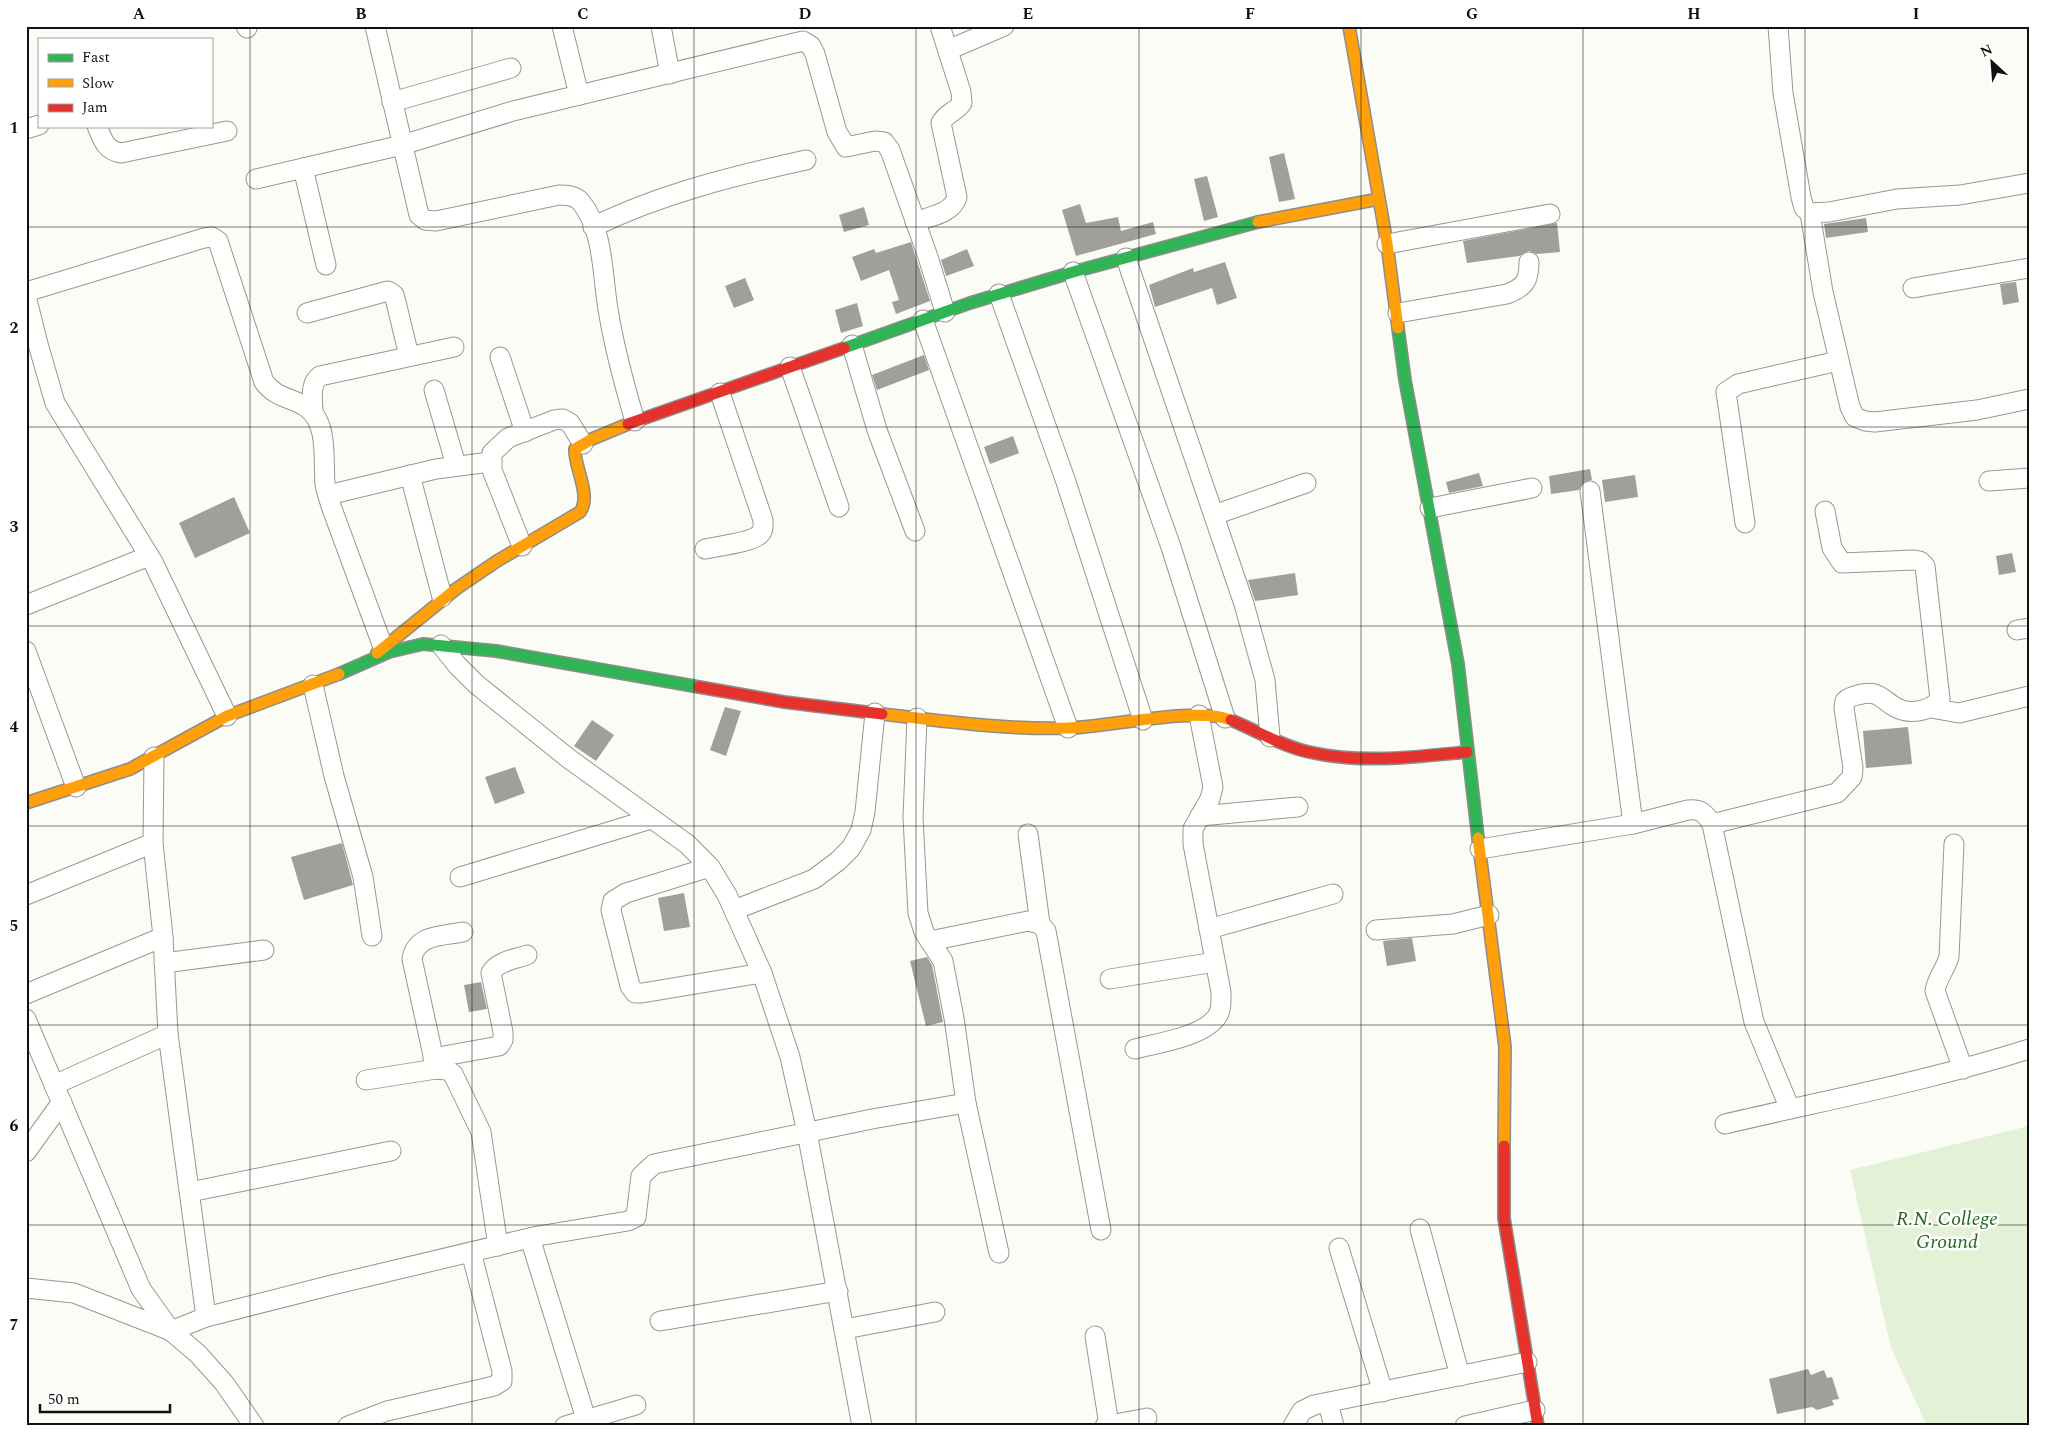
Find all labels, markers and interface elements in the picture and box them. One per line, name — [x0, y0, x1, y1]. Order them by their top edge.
text: A — [133, 2, 146, 26]
text: B — [355, 2, 367, 26]
text: C — [577, 2, 589, 26]
text: D — [799, 2, 812, 26]
text: E — [1023, 2, 1033, 26]
text: F — [1245, 2, 1255, 26]
text: G — [1466, 2, 1478, 26]
text: H — [1687, 2, 1701, 26]
text: I — [1913, 2, 1919, 26]
legend — [38, 38, 212, 128]
north arrow — [1968, 38, 2018, 88]
text: N — [1977, 39, 1996, 63]
text: Fast — [82, 46, 110, 69]
text: Slow — [82, 72, 114, 95]
text: Jam — [82, 96, 108, 119]
text: 1 — [10, 116, 18, 140]
text: 2 — [10, 316, 19, 340]
text: 3 — [10, 515, 19, 539]
text: 4 — [10, 715, 19, 739]
text: 5 — [10, 914, 18, 938]
text: 6 — [10, 1114, 19, 1138]
park label: R.N. College Ground — [1896, 1204, 1998, 1257]
text: 7 — [10, 1313, 19, 1337]
scale bar — [40, 1382, 170, 1414]
text: 50 m — [48, 1388, 80, 1411]

